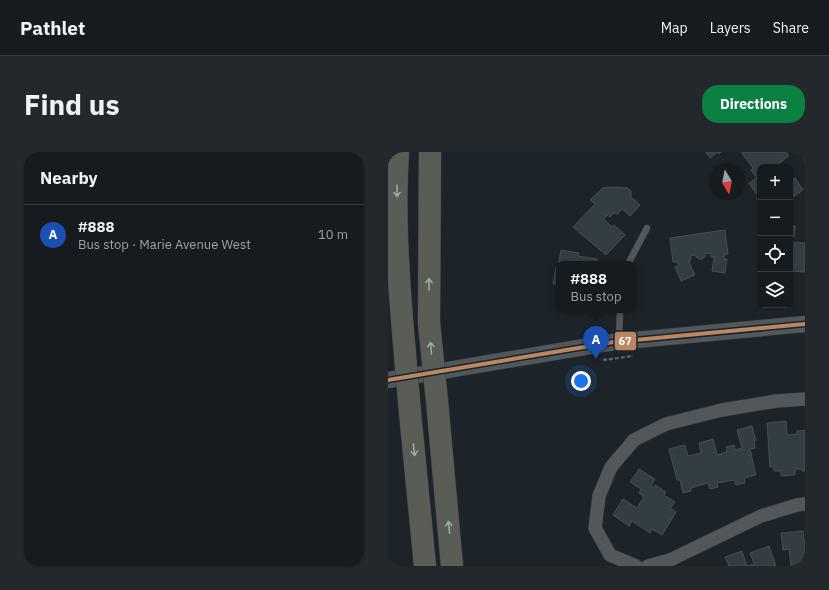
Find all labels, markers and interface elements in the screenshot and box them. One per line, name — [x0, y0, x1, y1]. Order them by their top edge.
text: Pathlet — [20, 16, 85, 40]
text: Map — [661, 19, 688, 37]
text: Layers — [710, 19, 751, 37]
text: Share — [773, 19, 809, 37]
button: Directions — [702, 85, 805, 123]
text: Find us — [24, 86, 120, 123]
north arrow — [709, 164, 745, 200]
map controls — [757, 164, 793, 308]
button: + — [757, 164, 793, 200]
text: Nearby — [40, 167, 98, 189]
one-way arrow — [393, 184, 401, 197]
button: − — [757, 200, 793, 236]
text: #888 — [78, 217, 114, 236]
text: A — [49, 226, 57, 243]
text: 10 m — [318, 226, 348, 243]
text: Bus stop · Marie Avenue West — [78, 236, 251, 253]
button: locate — [757, 236, 793, 272]
popup — [556, 261, 636, 313]
text: #888 — [571, 269, 607, 288]
button: layers — [757, 272, 793, 308]
one-way arrow — [425, 278, 433, 291]
text: Bus stop — [571, 288, 621, 305]
pin: A — [583, 326, 609, 359]
line badge: 67 — [614, 331, 637, 351]
text: 67 — [618, 334, 632, 348]
one-way arrow — [428, 342, 435, 355]
your location — [571, 371, 591, 391]
one-way arrow — [411, 444, 418, 457]
one-way arrow — [445, 521, 452, 534]

